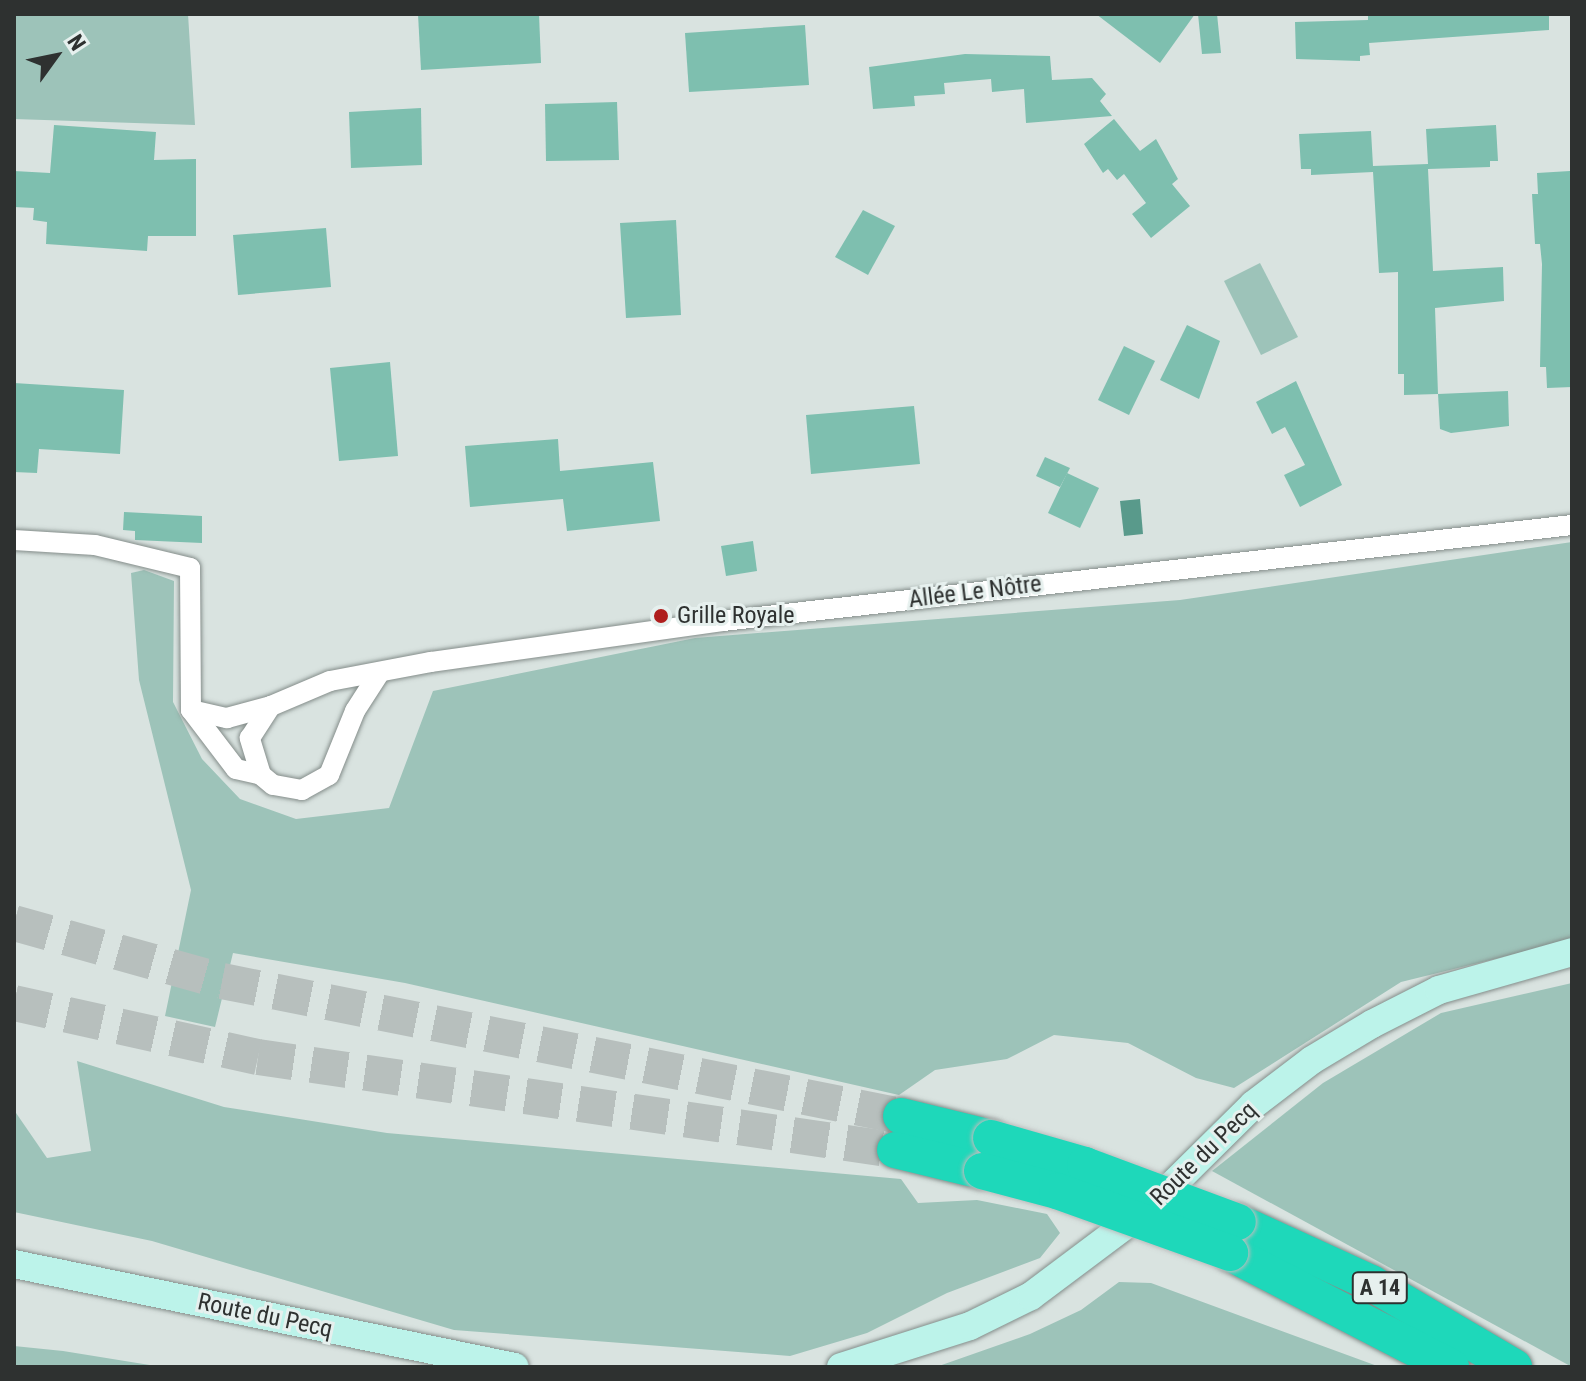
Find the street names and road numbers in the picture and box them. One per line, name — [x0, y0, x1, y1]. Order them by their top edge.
street label: Allée Le Nôtre — [907, 570, 1043, 614]
street label: Route du Pecq — [1145, 1096, 1263, 1212]
road number: A 14 — [1350, 1270, 1410, 1306]
street label: Route du Pecq — [195, 1288, 335, 1344]

